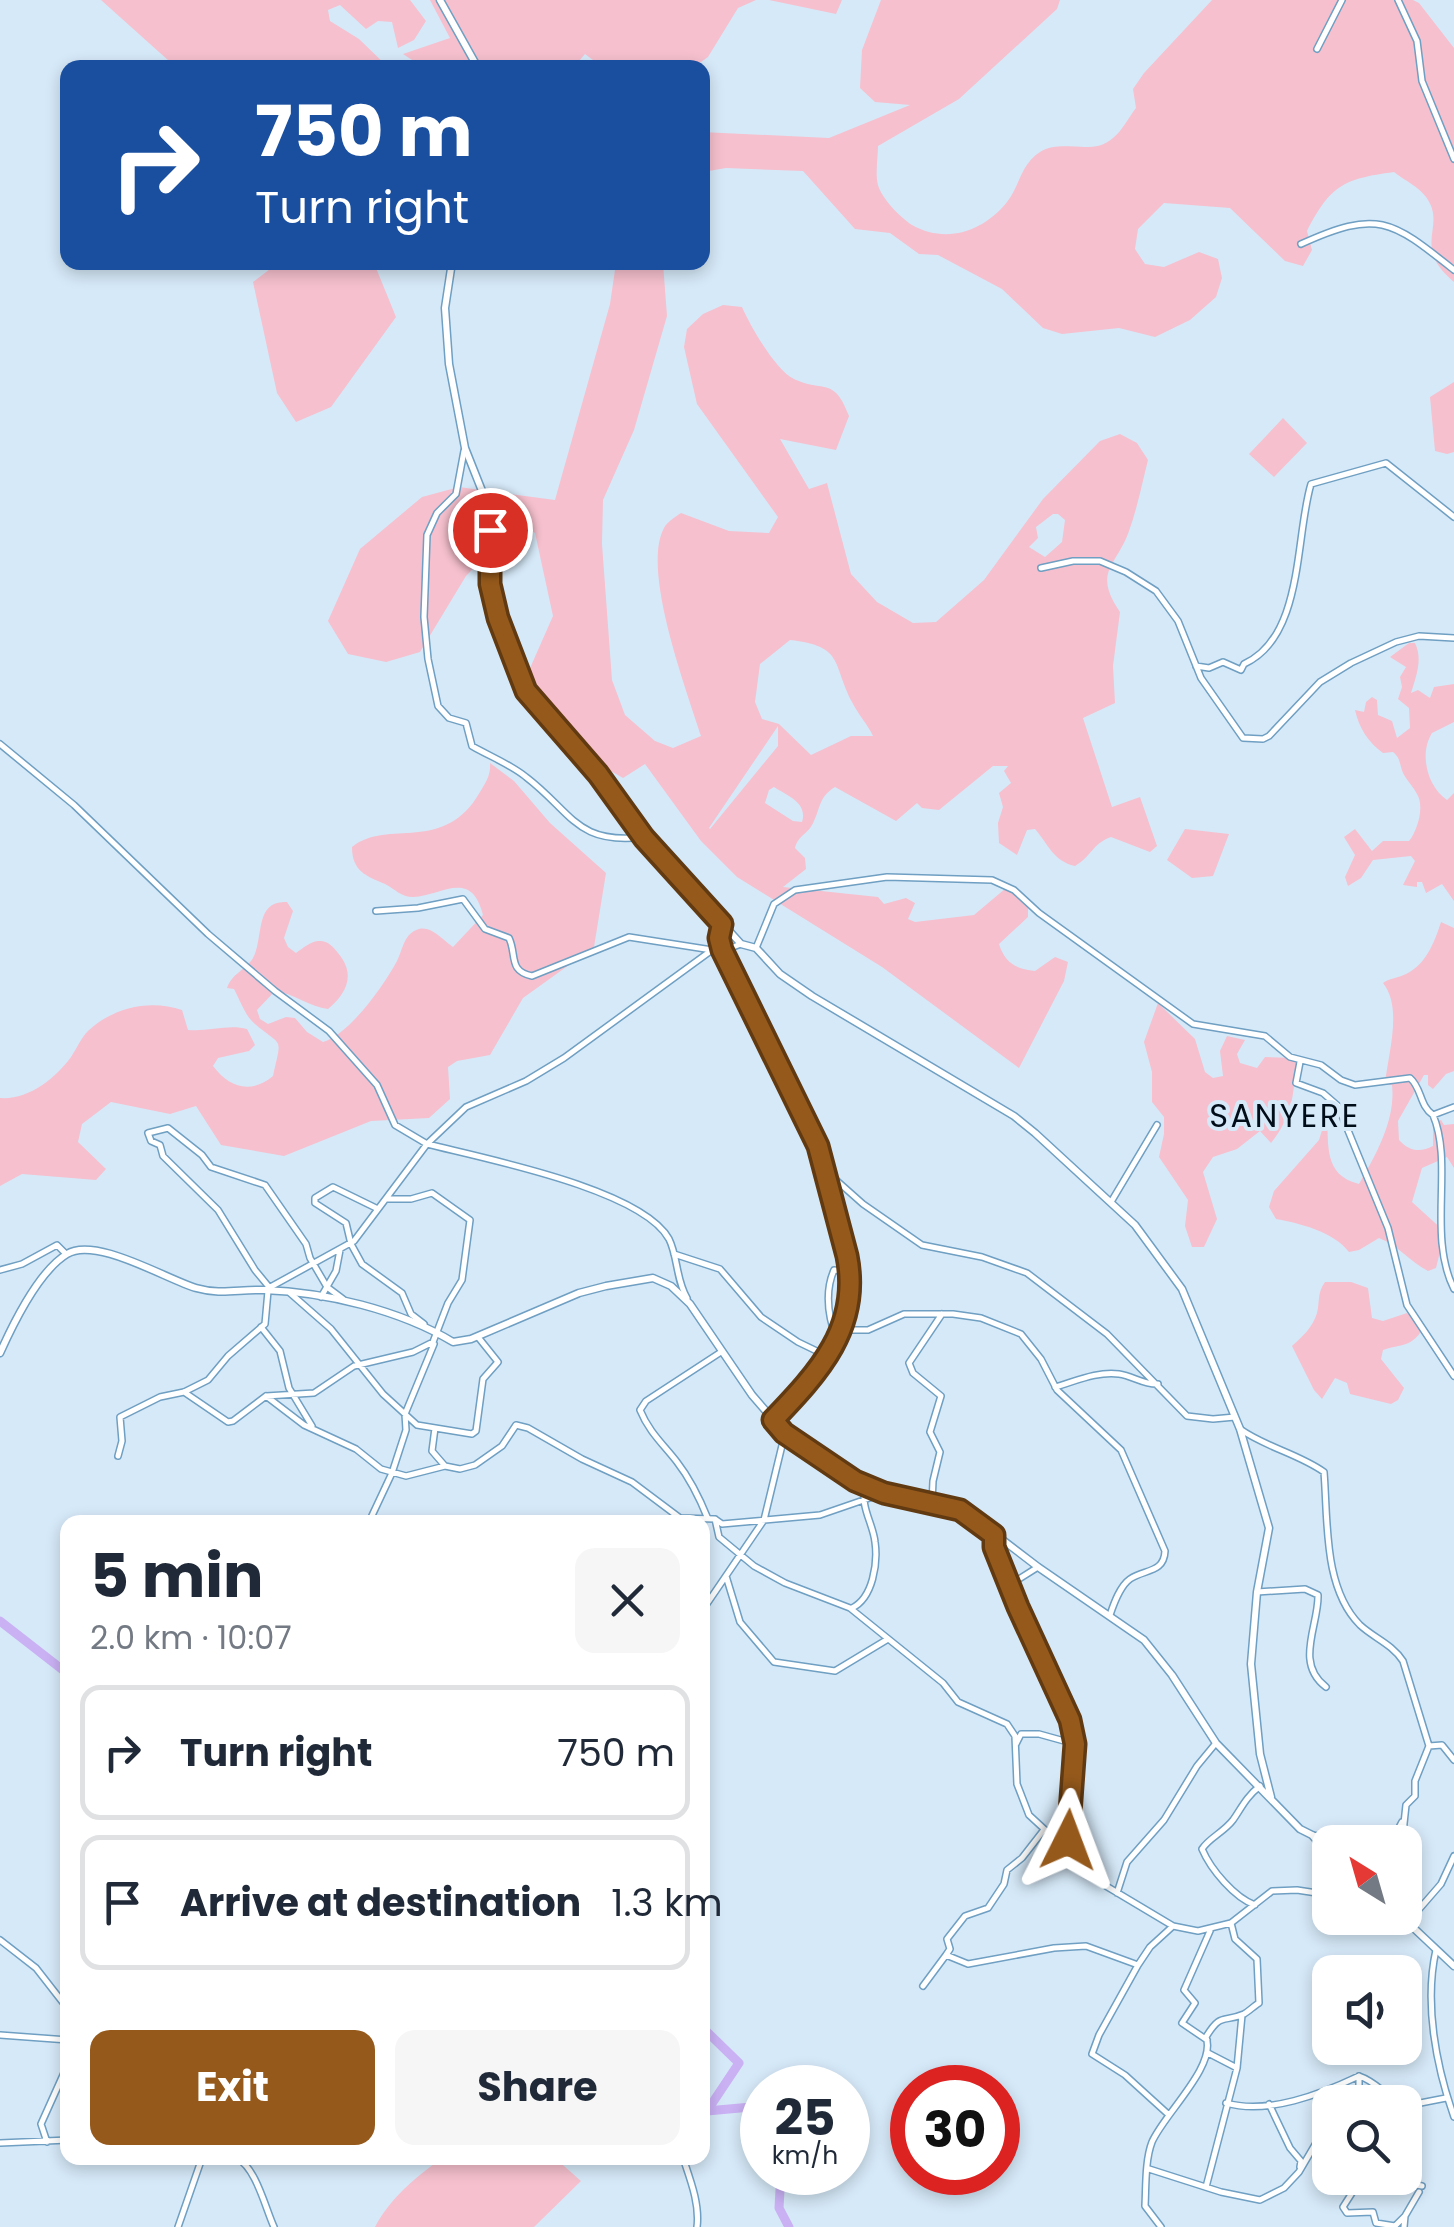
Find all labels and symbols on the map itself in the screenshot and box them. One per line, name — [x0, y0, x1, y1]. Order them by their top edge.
pin — [448, 488, 533, 573]
district label: SANYERE — [1209, 1093, 1361, 1138]
position arrow — [1016, 1788, 1120, 1892]
north arrow — [1312, 1825, 1422, 1935]
speed limit sign: 30 — [890, 2065, 1020, 2195]

